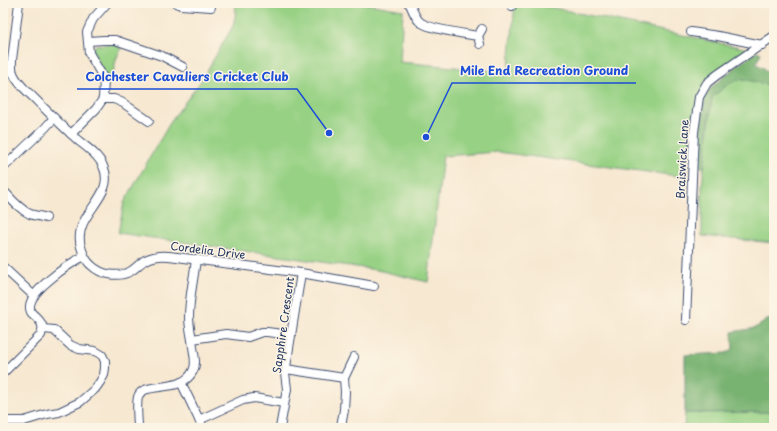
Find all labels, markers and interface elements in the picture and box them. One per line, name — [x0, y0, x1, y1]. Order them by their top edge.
callout: Mile End Recreation Ground — [452, 59, 636, 83]
text: Mile End Recreation Ground — [460, 61, 629, 79]
callout: Colchester Cavaliers Cricket Club — [77, 65, 297, 89]
text: Colchester Cavaliers Cricket Club — [86, 67, 288, 85]
street label: Braiswick Lane — [671, 119, 693, 199]
street label: Cordelia Drive — [170, 237, 247, 263]
street label: Sapphire Crescent — [268, 275, 298, 374]

